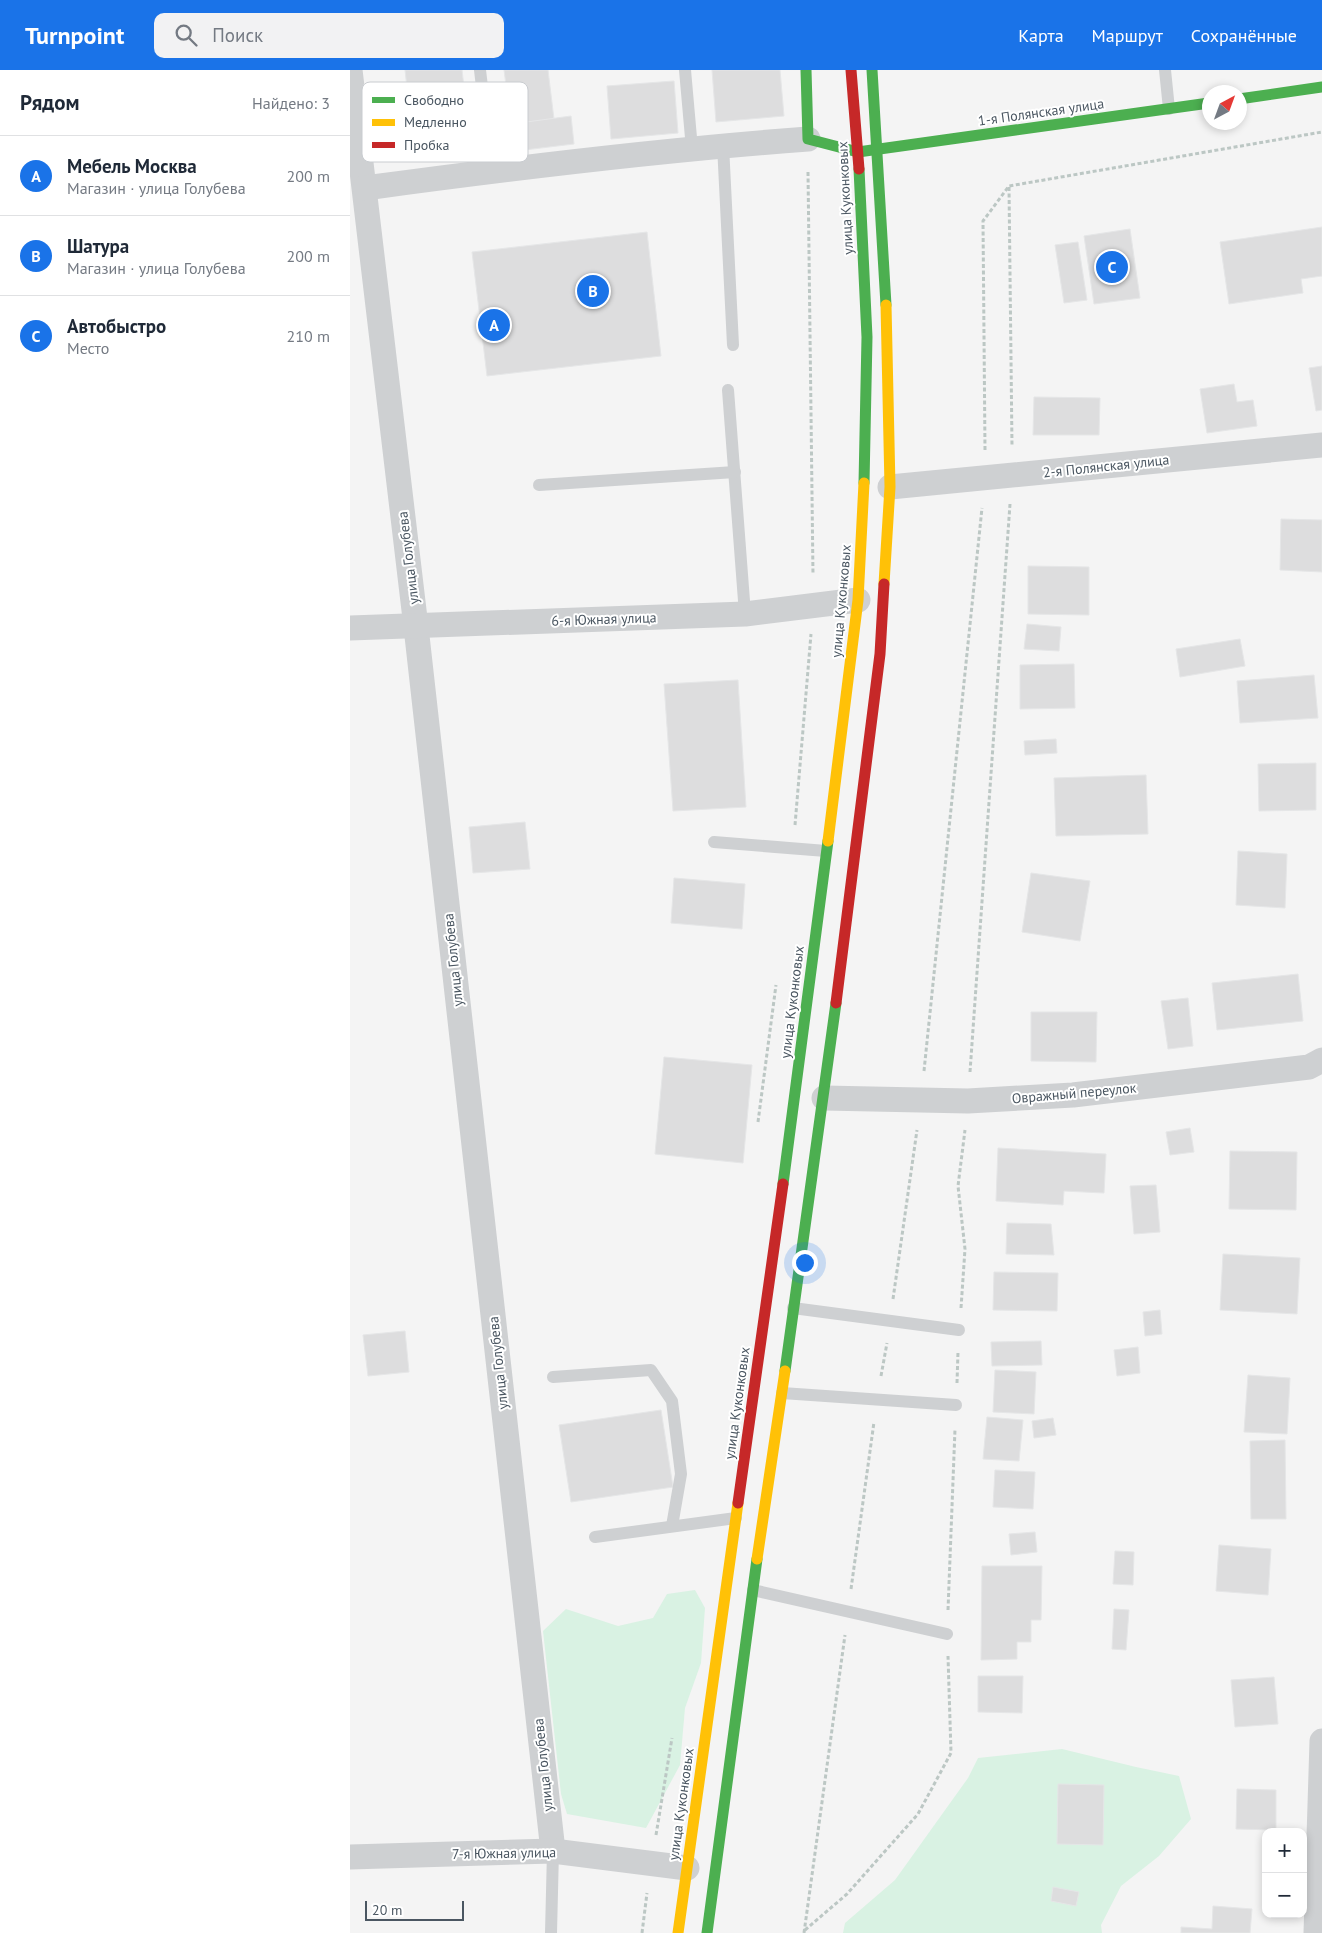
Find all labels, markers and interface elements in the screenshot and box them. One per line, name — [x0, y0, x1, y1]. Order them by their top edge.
search box — [154, 13, 504, 58]
text: Turnpoint — [25, 20, 124, 51]
icon: search — [172, 21, 200, 49]
text: Поиск — [212, 23, 263, 47]
text: Карта — [1018, 24, 1064, 47]
text: Маршрут — [1092, 24, 1163, 47]
text: Сохранённые — [1191, 24, 1297, 47]
legend — [362, 82, 528, 162]
north arrow — [1202, 85, 1247, 130]
text: Рядом — [20, 89, 79, 116]
text: Свободно — [404, 91, 464, 109]
text: Найдено: 3 — [252, 93, 330, 113]
street label: 1-я Полянская улица — [977, 94, 1105, 130]
text: Медленно — [404, 113, 467, 131]
text: Пробка — [404, 136, 449, 154]
street label: улица Куконковых — [833, 141, 857, 255]
text: Мебель Москва — [67, 154, 197, 178]
text: A — [31, 166, 41, 186]
text: 200 m — [287, 166, 330, 186]
text: Магазин · улица Голубева — [67, 178, 246, 198]
text: Шатура — [67, 234, 129, 258]
text: B — [31, 246, 41, 266]
text: 200 m — [287, 246, 330, 266]
pin: C — [1096, 248, 1128, 286]
text: Магазин · улица Голубева — [67, 258, 246, 278]
pin: B — [577, 272, 609, 310]
pin: A — [478, 306, 510, 344]
text: Автобыстро — [67, 314, 166, 338]
text: C — [32, 326, 40, 346]
text: 210 m — [287, 326, 330, 346]
text: Место — [67, 338, 109, 358]
street label: 2-я Полянская улица — [1042, 450, 1170, 482]
street label: улица Голубева — [393, 510, 423, 606]
street label: улица Куконковых — [827, 544, 855, 658]
street label: 6-я Южная улица — [551, 608, 657, 630]
street label: улица Голубева — [439, 912, 467, 1007]
street label: улица Куконковых — [776, 945, 808, 1059]
street label: Овражный переулок — [1011, 1079, 1137, 1107]
your location — [792, 1250, 818, 1276]
street label: улица Голубева — [484, 1315, 512, 1410]
street label: улица Куконковых — [720, 1346, 754, 1460]
street label: улица Голубева — [529, 1717, 557, 1812]
street label: улица Куконковых — [664, 1747, 698, 1861]
map controls — [1262, 1828, 1307, 1918]
button: + — [1262, 1828, 1307, 1873]
street label: 7-я Южная улица — [452, 1843, 556, 1863]
button: − — [1262, 1873, 1307, 1918]
scale bar — [365, 1898, 464, 1921]
text: 20 m — [372, 1901, 402, 1919]

